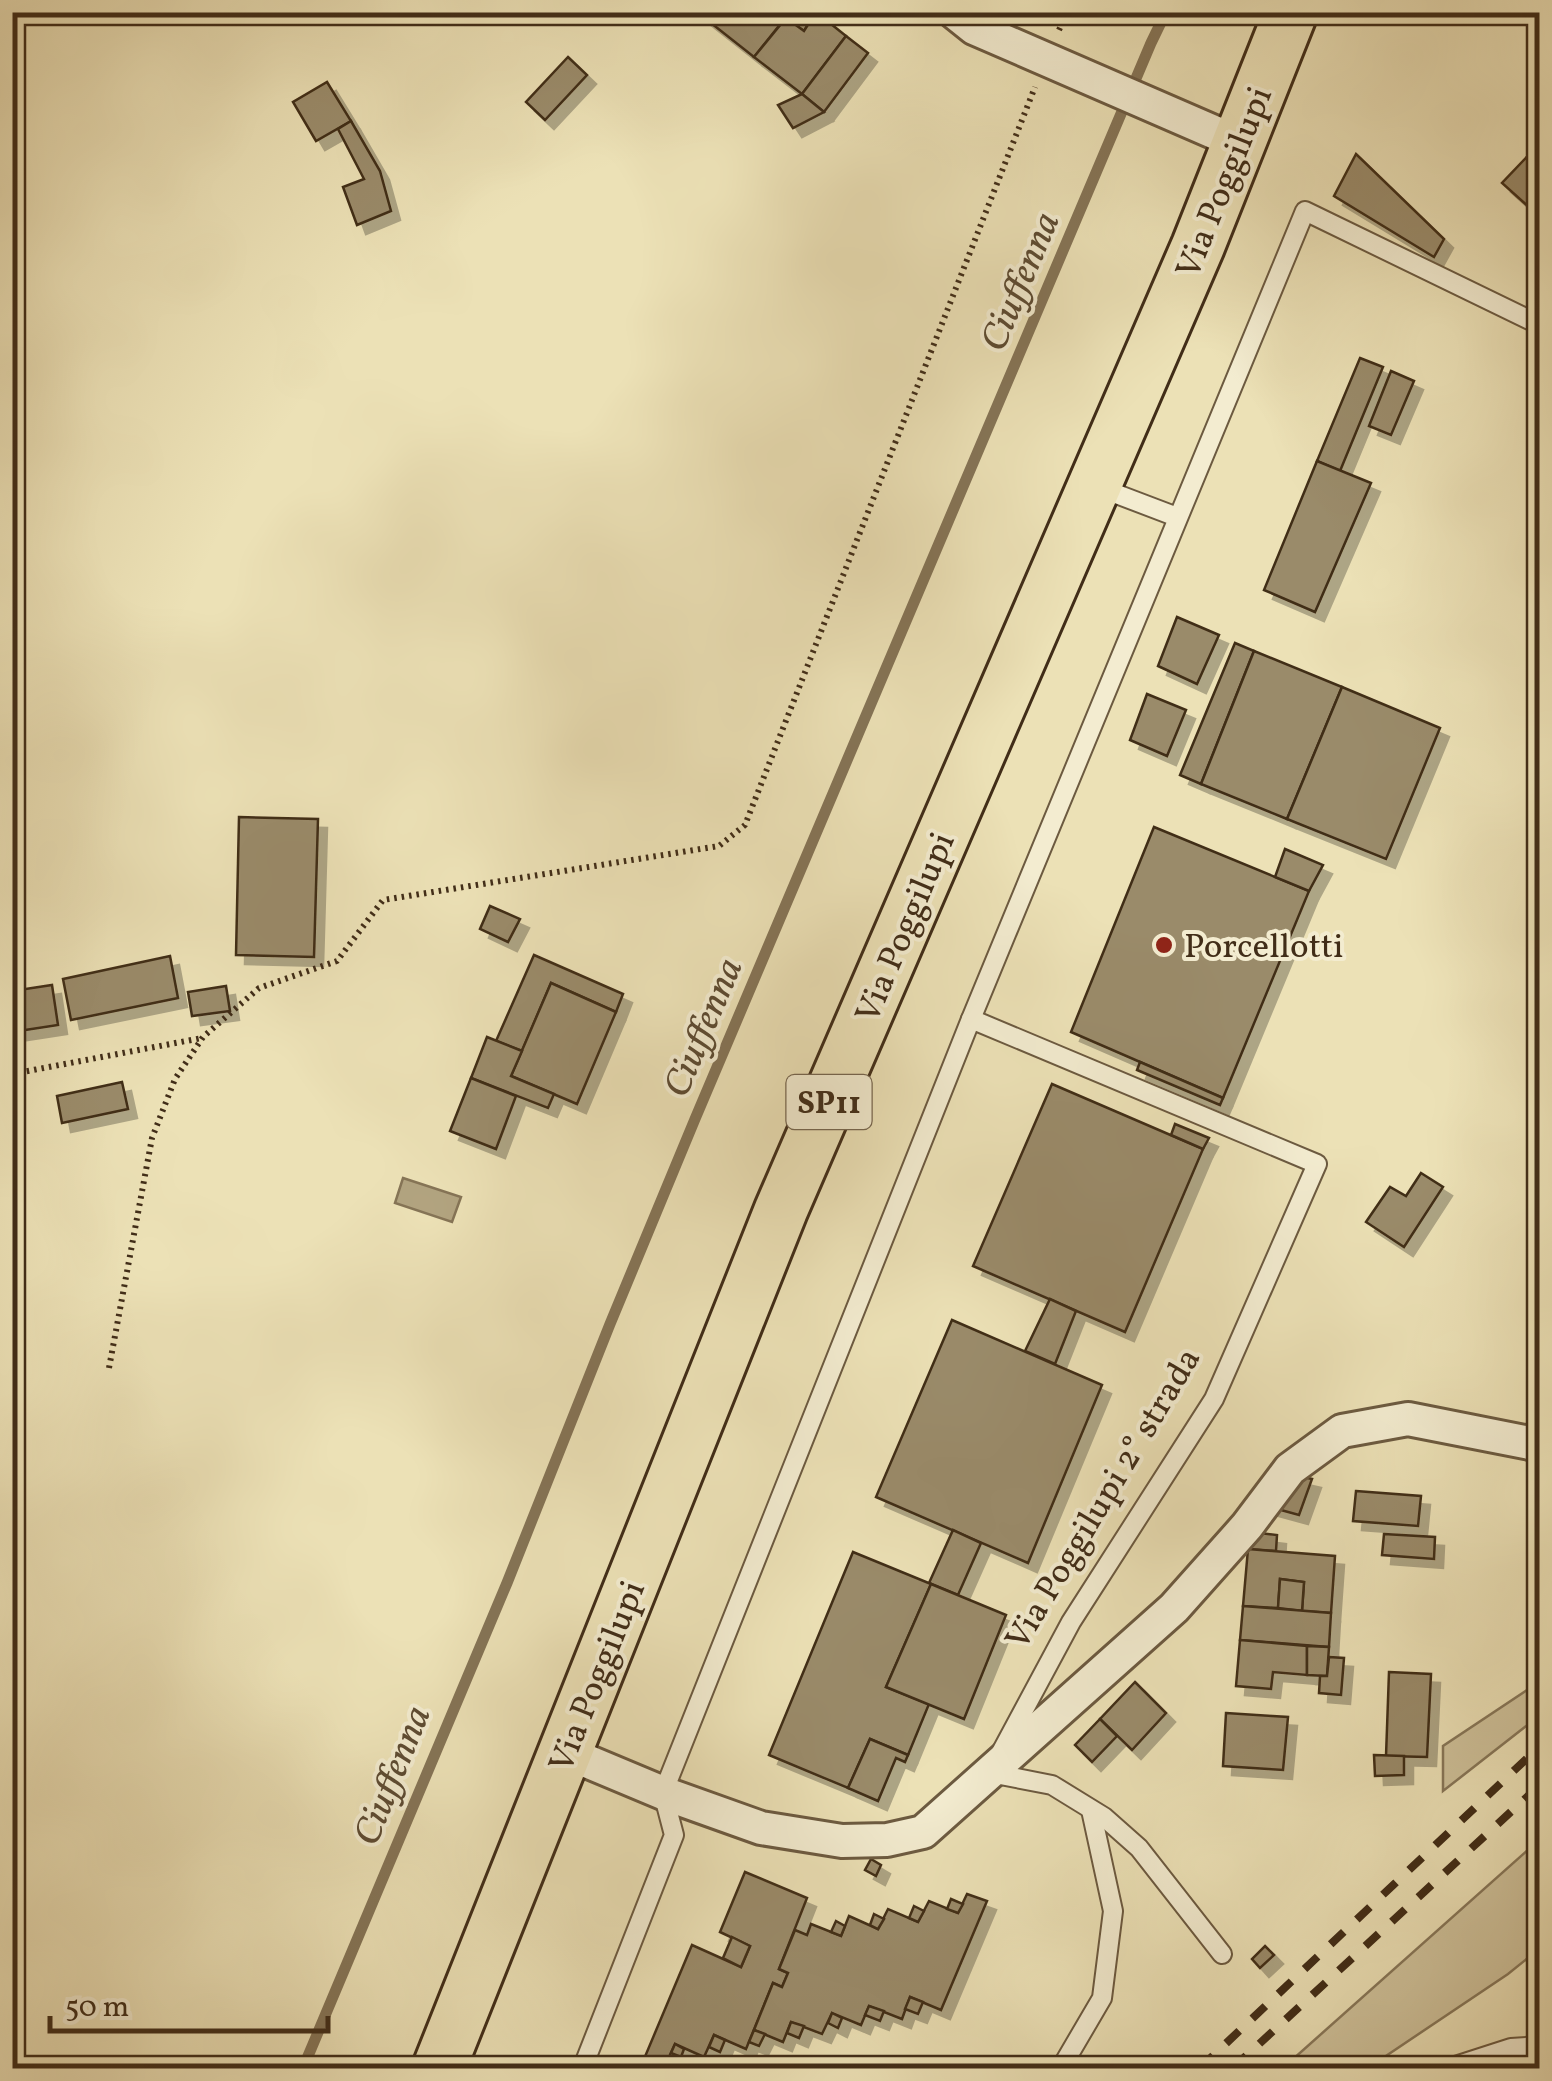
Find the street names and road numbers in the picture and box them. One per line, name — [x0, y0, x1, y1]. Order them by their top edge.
street label: Via Poggilupi — [1166, 80, 1286, 286]
street label: Via Poggilupi — [845, 826, 968, 1031]
road number: SP11 — [786, 1075, 872, 1129]
street label: Via Poggilupi 2° strada — [995, 1339, 1214, 1660]
street label: Via Poggilupi — [539, 1574, 659, 1780]

